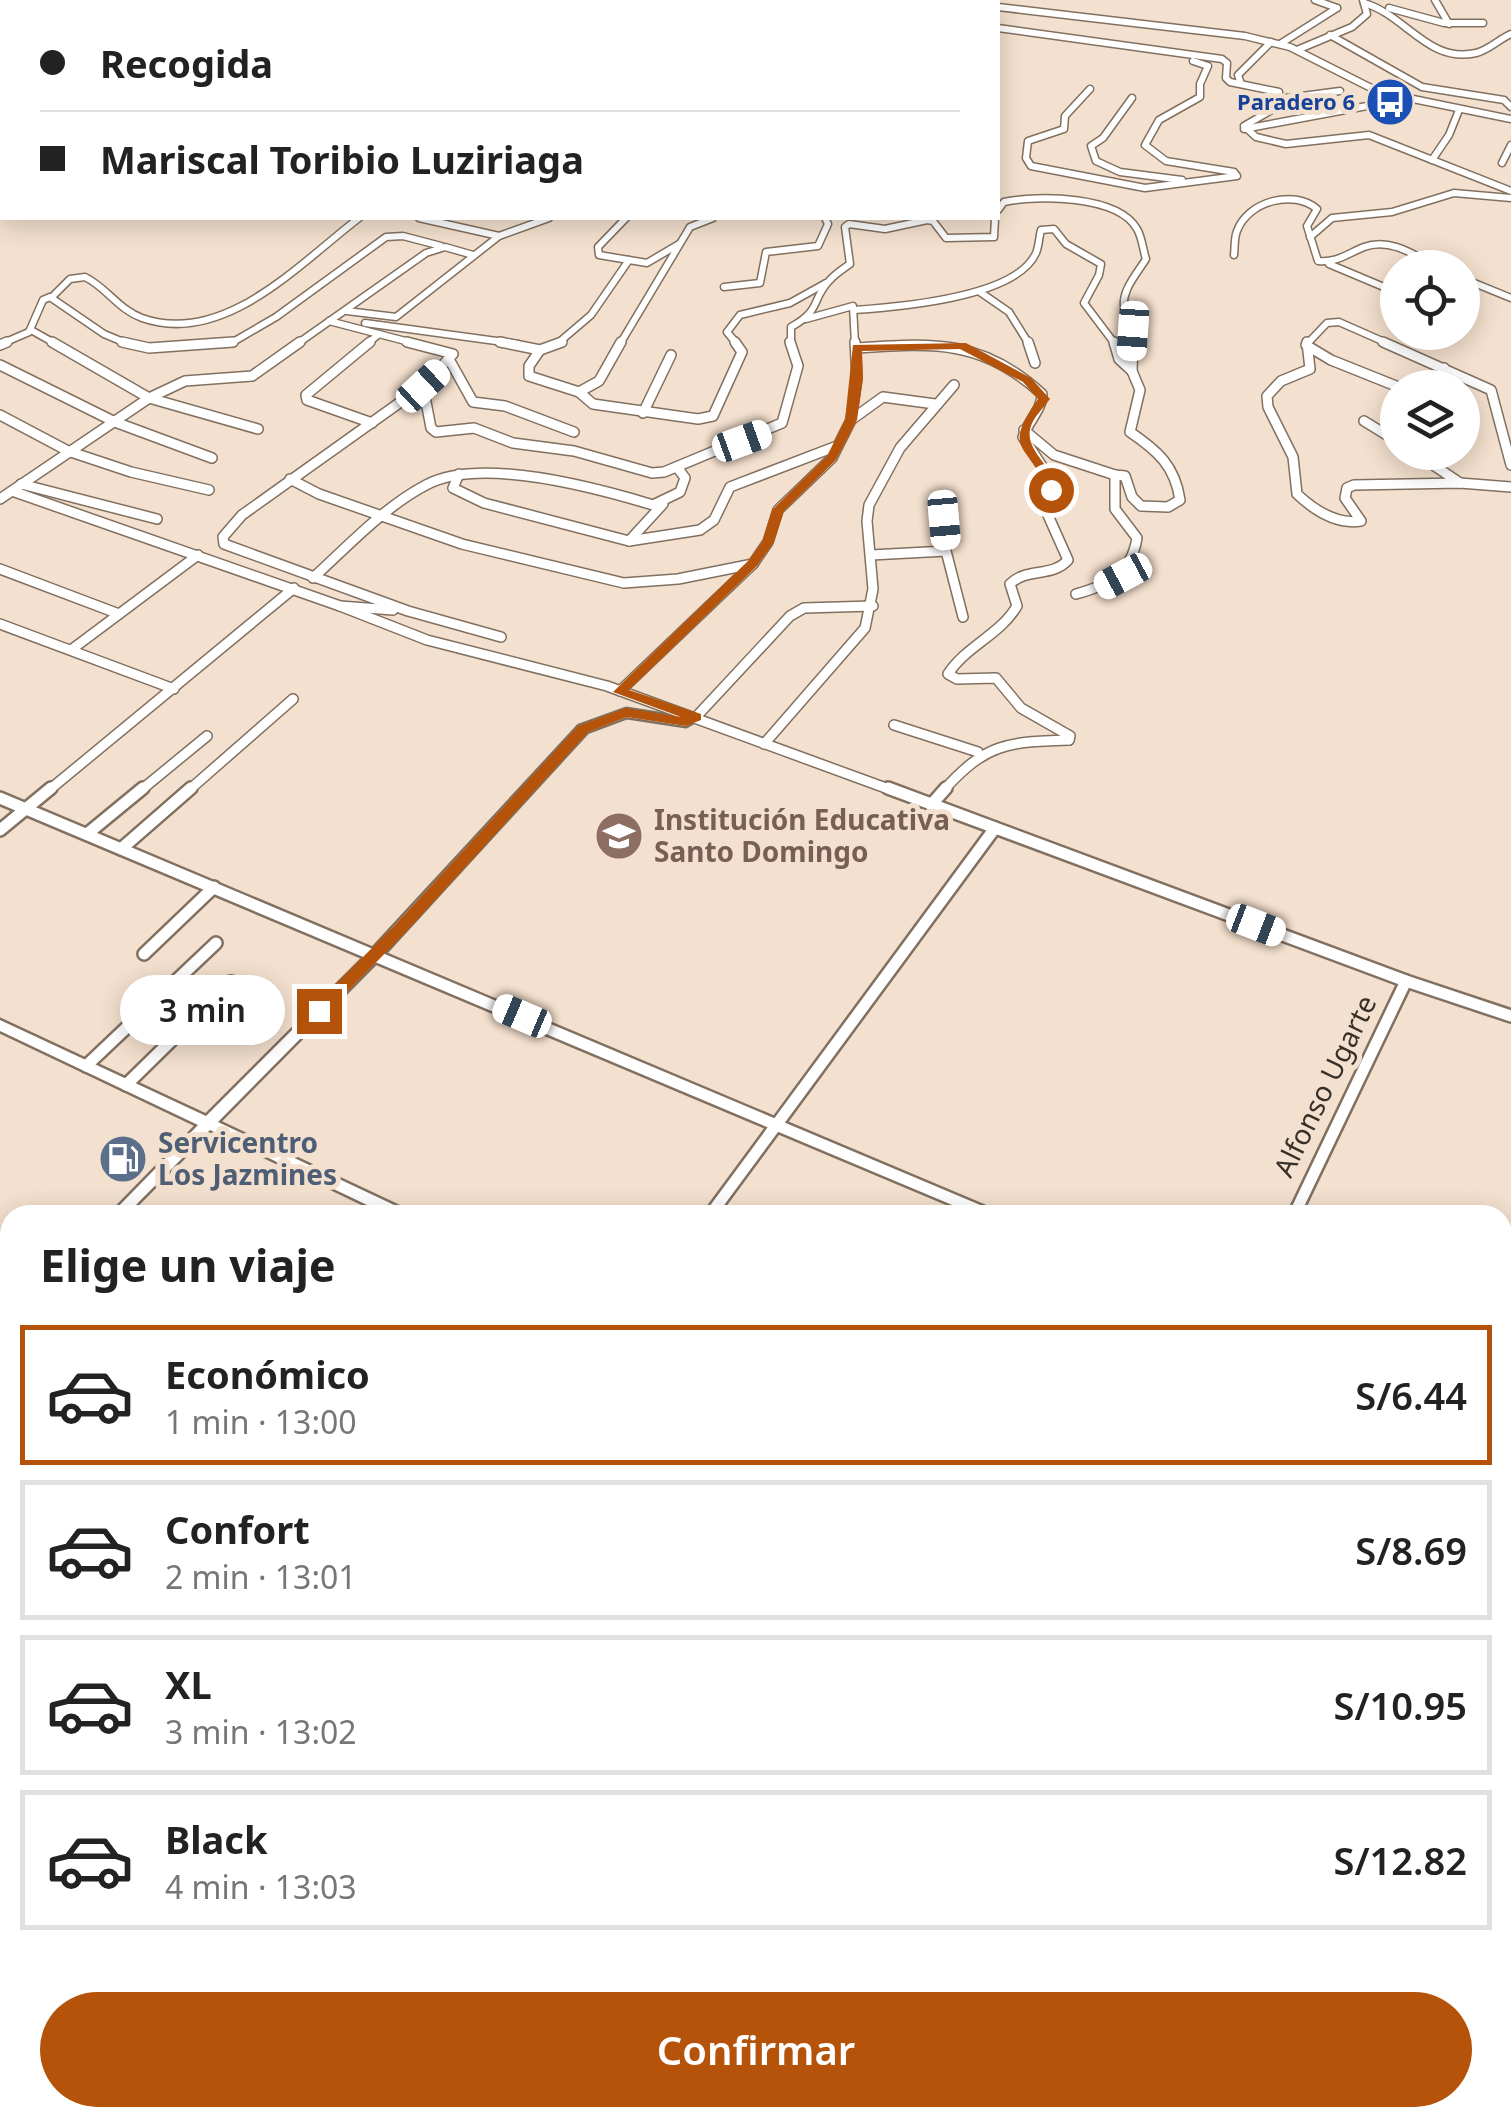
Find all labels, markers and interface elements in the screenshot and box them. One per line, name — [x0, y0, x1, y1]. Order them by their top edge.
text: Recogida — [100, 37, 273, 89]
bus stop icon: Paradero 6 — [1364, 76, 1416, 128]
place label: Paradero 6 — [1237, 86, 1355, 116]
text: Mariscal Toribio Luziriaga — [100, 133, 584, 185]
map controls — [1380, 250, 1480, 470]
button: locate — [1380, 250, 1480, 350]
car — [1116, 300, 1150, 362]
car — [391, 355, 455, 417]
button: layers — [1380, 370, 1480, 470]
car — [709, 417, 775, 465]
route start — [1029, 468, 1074, 513]
car — [926, 489, 962, 551]
car — [1089, 549, 1157, 603]
place label: Institución Educativa Santo Domingo — [654, 800, 950, 870]
school or university icon: Institución Educativa Santo Domingo — [593, 810, 645, 862]
car — [1223, 900, 1289, 950]
callout: 3 min — [119, 976, 284, 1046]
text: 3 min — [159, 988, 246, 1031]
street label: Alfonso Ugarte — [1264, 988, 1384, 1183]
route end — [297, 989, 342, 1034]
car — [489, 990, 555, 1042]
place label: Servicentro Los Jazmines — [158, 1123, 337, 1193]
fuel station icon: Servicentro Los Jazmines — [97, 1133, 149, 1185]
text: Elige un viaje — [40, 1234, 336, 1295]
text: Económico — [165, 1348, 370, 1400]
icon: car — [45, 1350, 135, 1440]
text: S/6.44 — [1355, 1369, 1467, 1421]
text: 1 min · 13:00 — [165, 1400, 357, 1443]
text: Confort — [165, 1503, 310, 1555]
icon: car — [45, 1505, 135, 1595]
text: S/8.69 — [1355, 1524, 1467, 1576]
text: 2 min · 13:01 — [165, 1555, 357, 1598]
text: XL — [165, 1658, 212, 1710]
icon: car — [45, 1660, 135, 1750]
text: S/10.95 — [1334, 1679, 1467, 1731]
text: 3 min · 13:02 — [165, 1710, 357, 1753]
text: Black — [165, 1813, 268, 1865]
icon: car — [45, 1815, 135, 1905]
text: S/12.82 — [1334, 1834, 1467, 1886]
text: 4 min · 13:03 — [165, 1865, 357, 1908]
button: Confirmar — [40, 1992, 1472, 2107]

